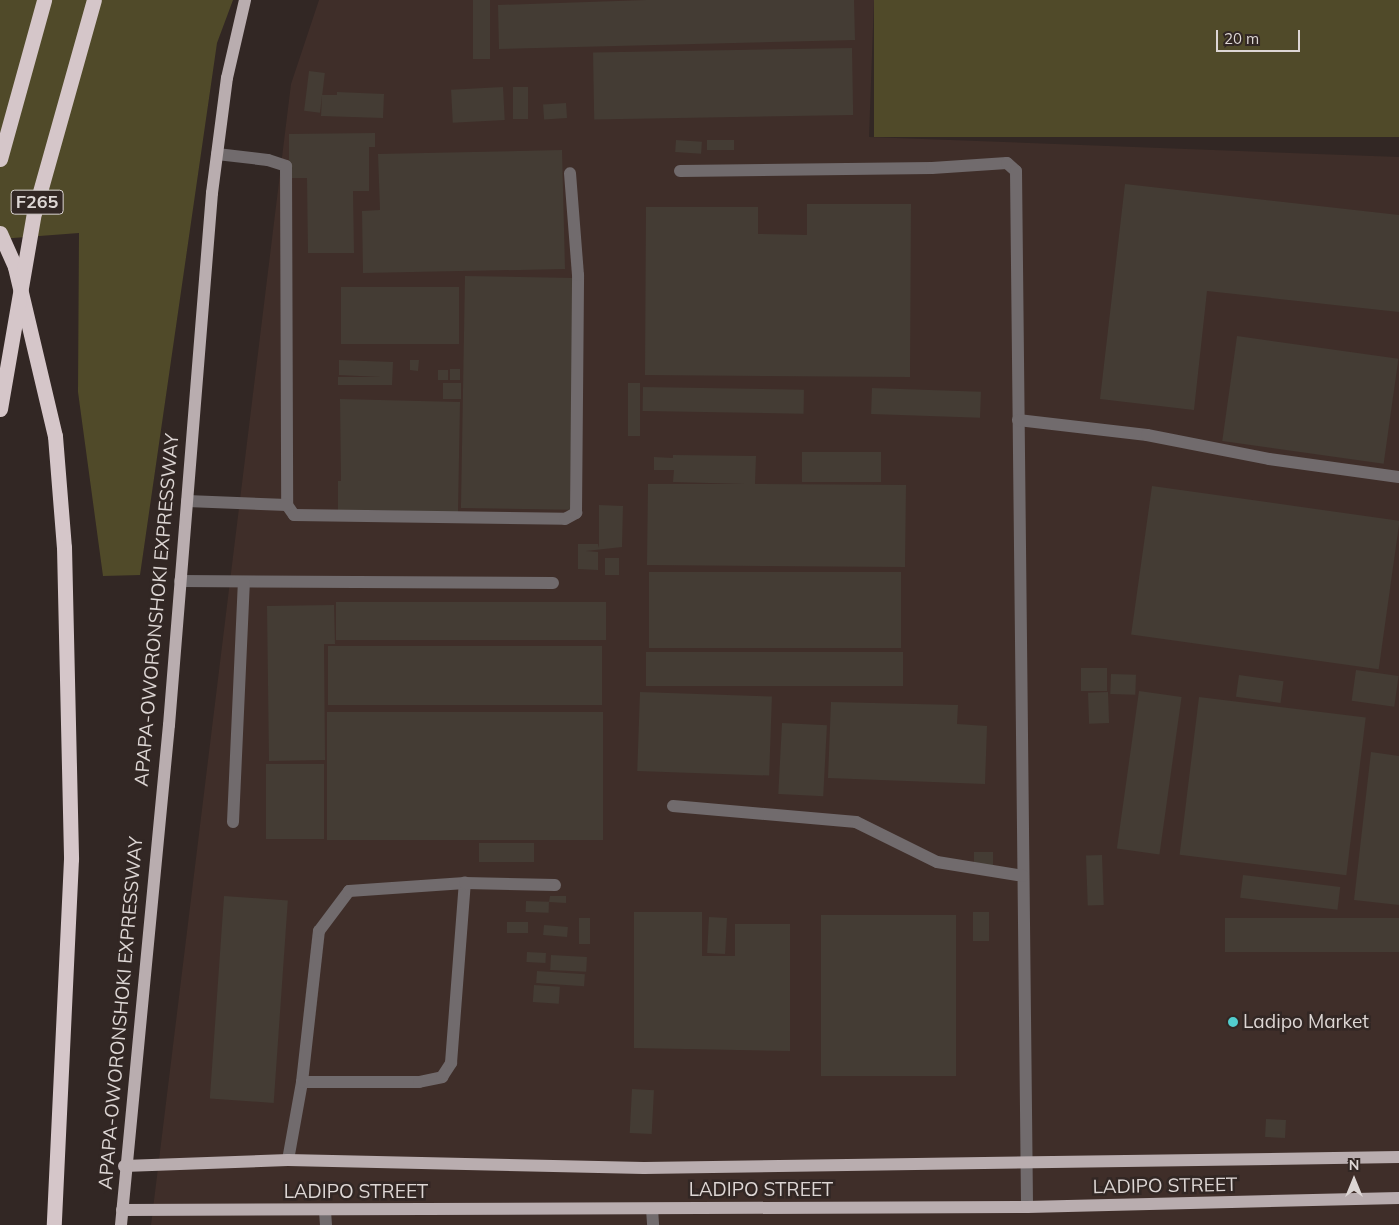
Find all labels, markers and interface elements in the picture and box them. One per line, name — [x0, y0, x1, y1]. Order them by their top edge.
scale bar — [1219, 20, 1303, 52]
text: 20 m — [1224, 29, 1259, 48]
road number: F265 — [10, 186, 64, 218]
street label: APAPA-OWORONSHOKI EXPRESSWAY — [130, 433, 184, 787]
street label: APAPA-OWORONSHOKI EXPRESSWAY — [94, 836, 148, 1190]
place label: Ladipo Market — [1243, 1011, 1369, 1033]
marker: Ladipo Market — [1227, 1016, 1239, 1028]
north arrow — [1329, 1155, 1379, 1205]
text: N — [1349, 1156, 1359, 1174]
street label: LADIPO STREET — [1092, 1173, 1238, 1199]
street label: LADIPO STREET — [689, 1179, 833, 1201]
street label: LADIPO STREET — [284, 1181, 428, 1203]

